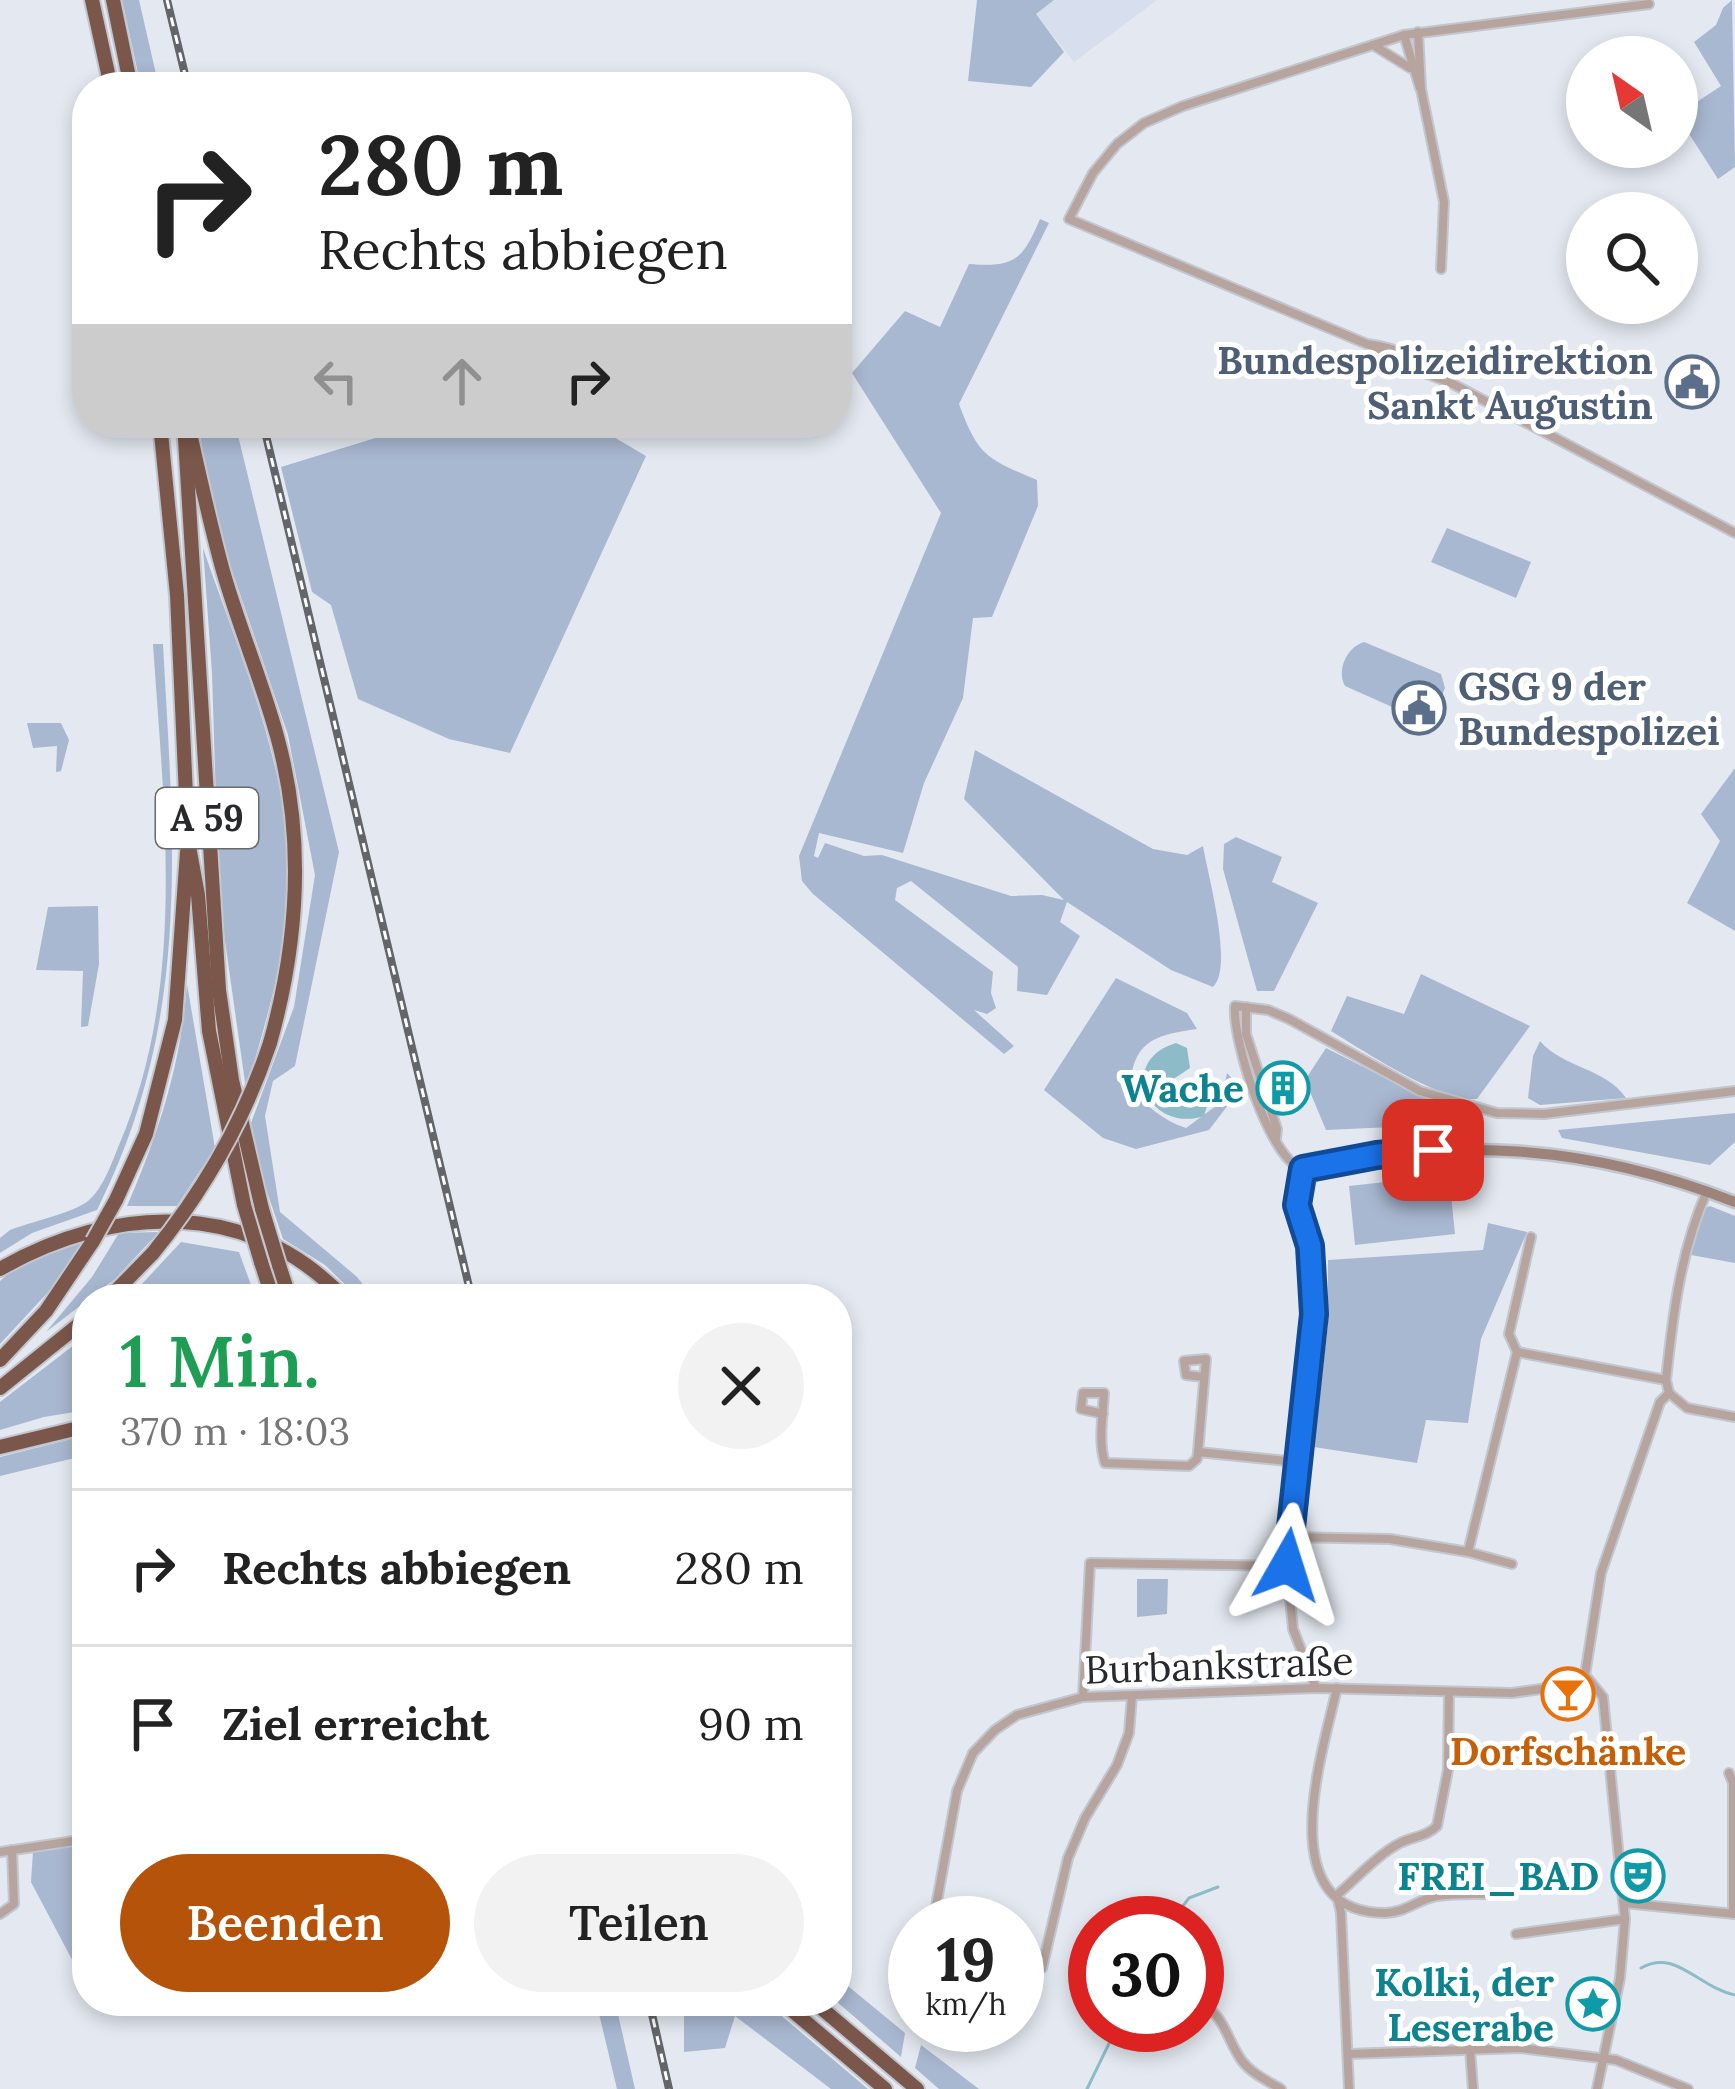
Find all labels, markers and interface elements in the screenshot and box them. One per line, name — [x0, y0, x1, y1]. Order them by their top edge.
north arrow — [1566, 36, 1698, 168]
map controls — [1566, 36, 1698, 324]
text: 280 m — [318, 110, 564, 218]
icon: right — [120, 120, 276, 276]
button: search — [1566, 192, 1698, 324]
text: Rechts abbiegen — [318, 215, 728, 284]
place label: Bundespolizeidirektion Sankt Augustin — [1217, 335, 1653, 430]
icon: left — [303, 348, 369, 414]
icon: ahead — [429, 348, 495, 414]
icon: right — [555, 348, 621, 414]
public building icon: Bundespolizeidirektion Sankt Augustin — [1664, 354, 1720, 410]
place label: GSG 9 der Bundespolizei — [1458, 661, 1720, 756]
public building icon: GSG 9 der Bundespolizei — [1391, 680, 1447, 736]
road number: A 59 — [156, 788, 258, 848]
building icon: Wache — [1255, 1060, 1311, 1116]
place label: Wache — [1121, 1063, 1244, 1113]
pin — [1382, 1099, 1484, 1201]
icon: arrive — [1400, 1117, 1466, 1183]
text: 1 Min. — [120, 1315, 320, 1407]
button: close — [678, 1323, 804, 1449]
text: 370 m · 18:03 — [120, 1406, 350, 1456]
position arrow — [1224, 1502, 1350, 1628]
icon: right — [120, 1535, 186, 1601]
text: Rechts abbiegen — [222, 1539, 571, 1596]
text: 280 m — [675, 1539, 804, 1596]
street label: Burbankstraße — [1084, 1635, 1354, 1695]
bar icon: Dorfschänke — [1540, 1666, 1596, 1722]
icon: arrive — [120, 1691, 186, 1757]
text: Ziel erreicht — [222, 1695, 489, 1752]
text: 90 m — [698, 1695, 804, 1752]
place label: Dorfschänke — [1450, 1726, 1686, 1776]
theatre icon: FREI_BAD — [1610, 1848, 1666, 1904]
place label: FREI_BAD — [1397, 1851, 1599, 1901]
button: Beenden — [120, 1854, 450, 1992]
button: Teilen — [474, 1854, 804, 1992]
speed limit sign: 30 — [1068, 1896, 1224, 2052]
text: 19 — [937, 1921, 995, 1997]
place label: Kolki, der Leserabe — [1374, 1957, 1554, 2052]
place icon: Kolki, der Leserabe — [1565, 1976, 1621, 2032]
text: km/h — [925, 1985, 1007, 2023]

